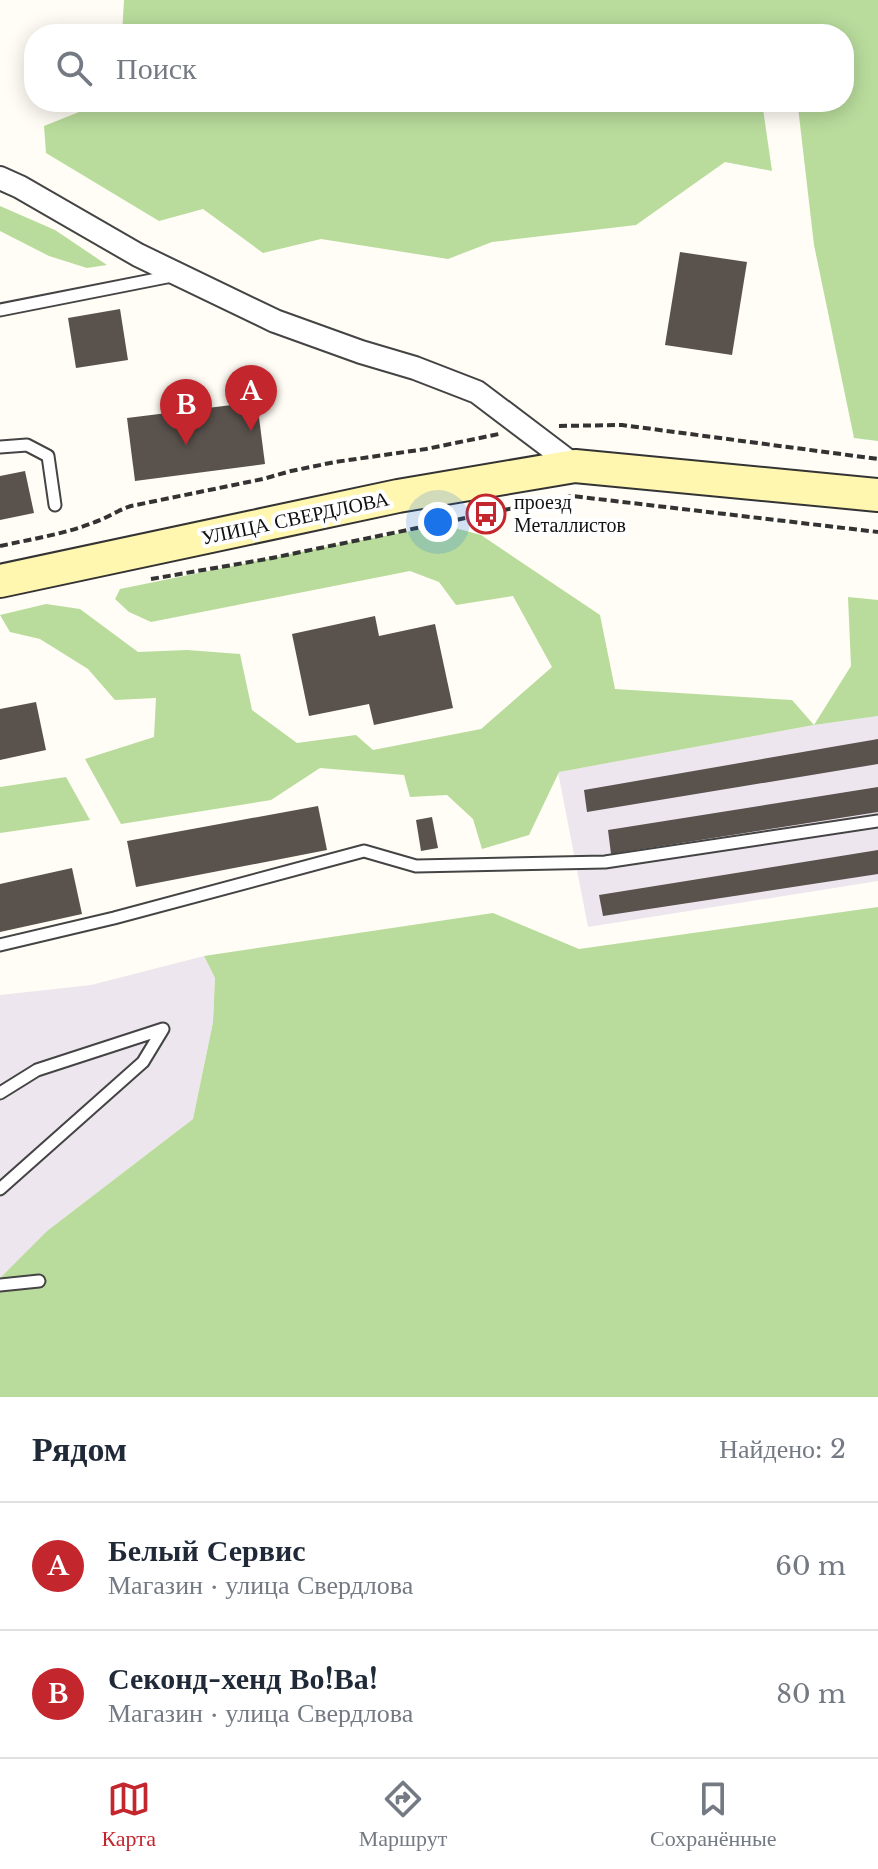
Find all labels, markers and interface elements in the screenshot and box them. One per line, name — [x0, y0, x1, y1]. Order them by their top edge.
search box — [24, 24, 854, 112]
icon: search — [52, 46, 96, 90]
text: Поиск — [116, 50, 197, 87]
pin: A — [225, 365, 277, 431]
pin: B — [160, 379, 212, 445]
street label: УЛИЦА СВЕРДЛОВА — [199, 486, 392, 550]
place label: проезд Металлистов — [514, 490, 626, 537]
bus stop icon: проезд Металлистов — [465, 493, 507, 535]
your location — [418, 502, 458, 542]
text: Рядом — [32, 1428, 127, 1470]
text: Найдено: 2 — [719, 1433, 846, 1465]
text: Белый Сервис — [108, 1532, 306, 1569]
text: A — [47, 1550, 69, 1582]
text: 60 m — [775, 1550, 846, 1582]
text: Магазин · улица Свердлова — [108, 1569, 413, 1601]
text: Секонд-хенд Во!Ва! — [108, 1660, 378, 1697]
text: B — [48, 1678, 68, 1710]
text: 80 m — [776, 1678, 846, 1710]
text: Магазин · улица Свердлова — [108, 1697, 413, 1729]
tab: Карта — [101, 1777, 156, 1852]
tab: Маршрут — [359, 1777, 447, 1852]
tab: Сохранённые — [650, 1777, 777, 1852]

